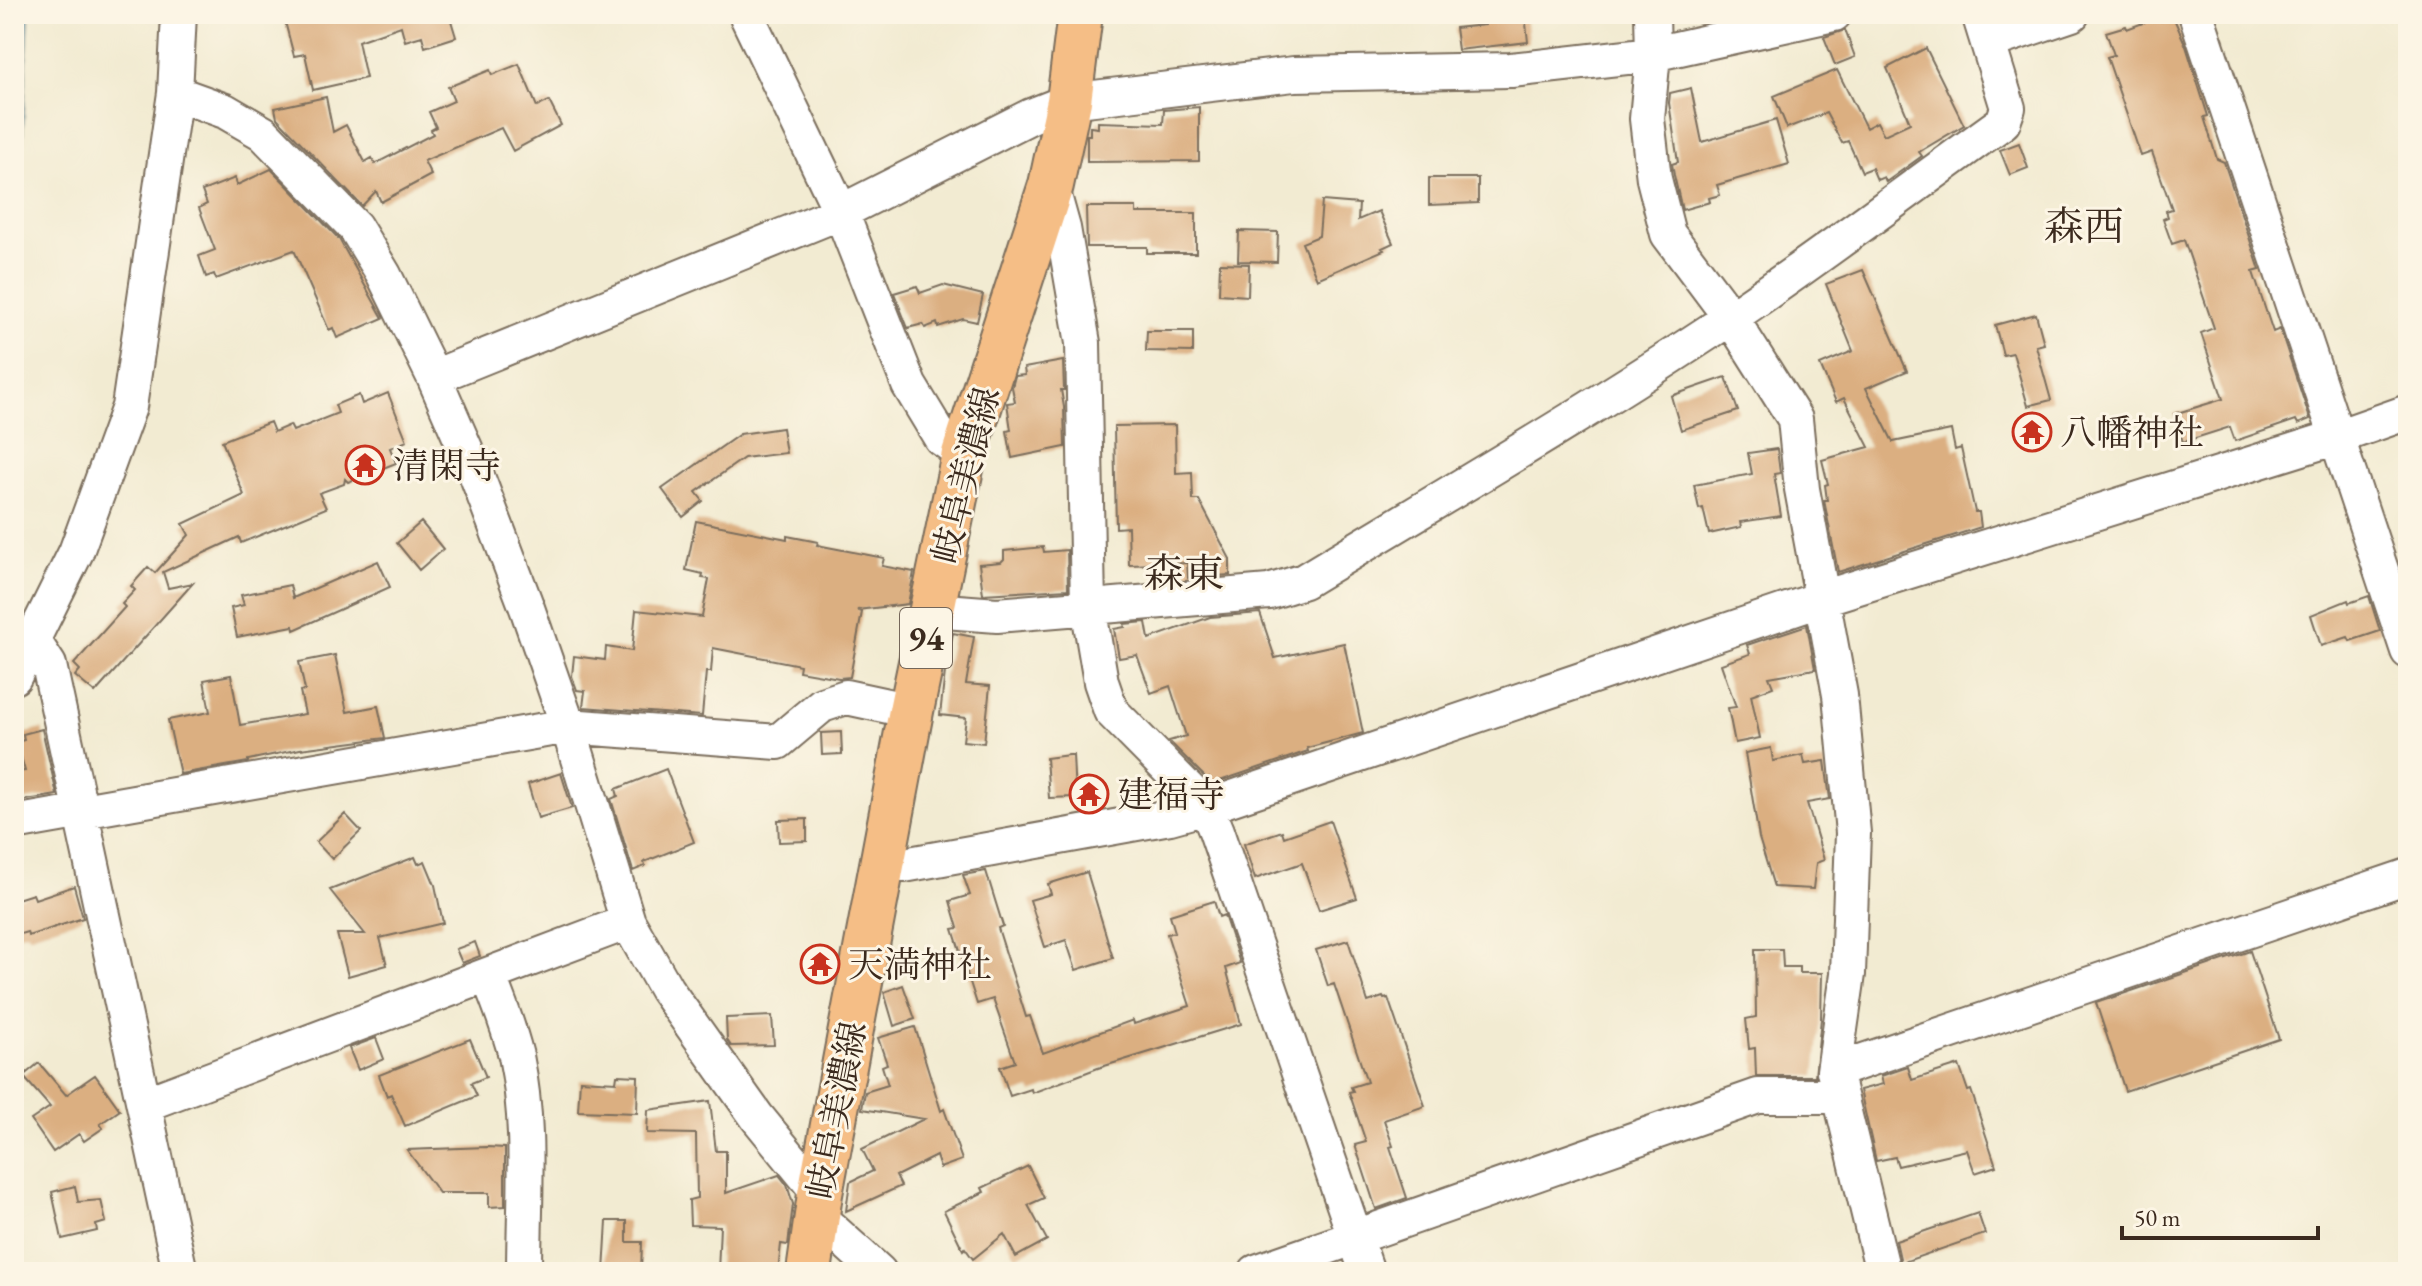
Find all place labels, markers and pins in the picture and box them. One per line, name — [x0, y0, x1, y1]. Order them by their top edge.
place label: 八幡神社 — [2060, 409, 2204, 456]
temple icon: 八幡神社 — [2011, 411, 2053, 453]
place label: 清閑寺 — [393, 442, 501, 489]
temple icon: 清閑寺 — [344, 444, 386, 486]
place label: 建福寺 — [1117, 771, 1225, 818]
temple icon: 建福寺 — [1068, 773, 1110, 815]
place label: 天満神社 — [848, 941, 992, 988]
temple icon: 天満神社 — [799, 943, 841, 985]

